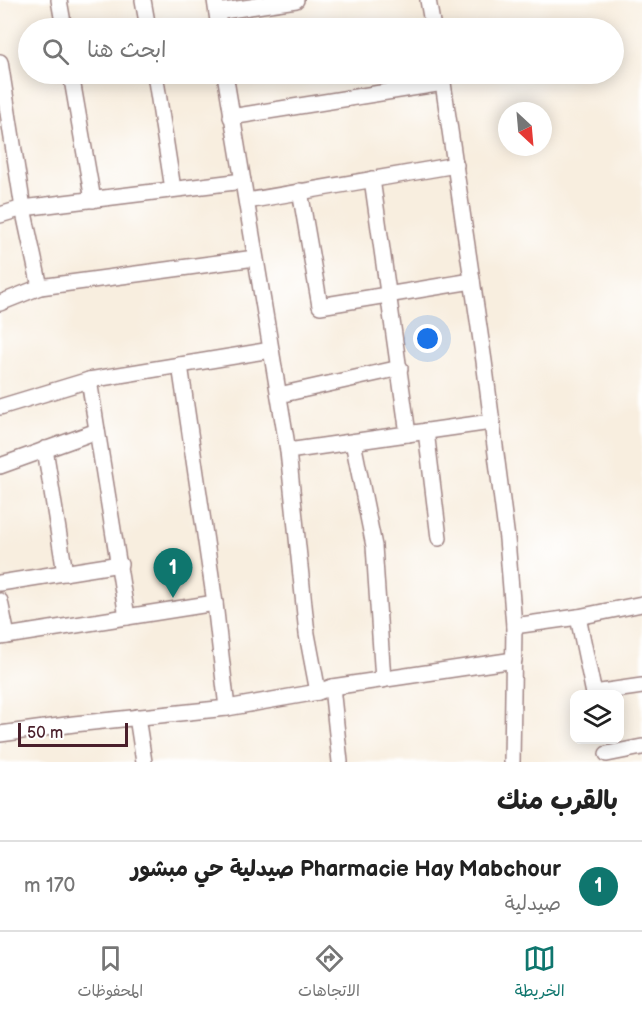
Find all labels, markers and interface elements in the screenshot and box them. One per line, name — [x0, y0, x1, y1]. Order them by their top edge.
search box — [18, 18, 624, 84]
icon: search — [39, 35, 72, 68]
text: ابحث هنا — [87, 37, 167, 64]
north arrow — [498, 102, 552, 156]
your location — [413, 324, 442, 353]
pin: 1 — [154, 548, 192, 598]
map controls — [570, 690, 624, 744]
button: layers — [570, 690, 624, 744]
scale bar — [18, 720, 128, 748]
text: 50 m — [27, 724, 63, 743]
text: بالقرب منك — [497, 786, 618, 817]
text: Pharmacie Hay Mabchour صيدلية حي مبشور — [131, 856, 561, 883]
text: 170 m — [24, 874, 75, 898]
text: 1 — [594, 874, 603, 898]
text: صيدلية — [505, 892, 561, 916]
tab: المحفوظات — [77, 942, 143, 1005]
tab: الاتجاهات — [298, 942, 360, 1005]
tab: الخريطة — [515, 942, 565, 1005]

